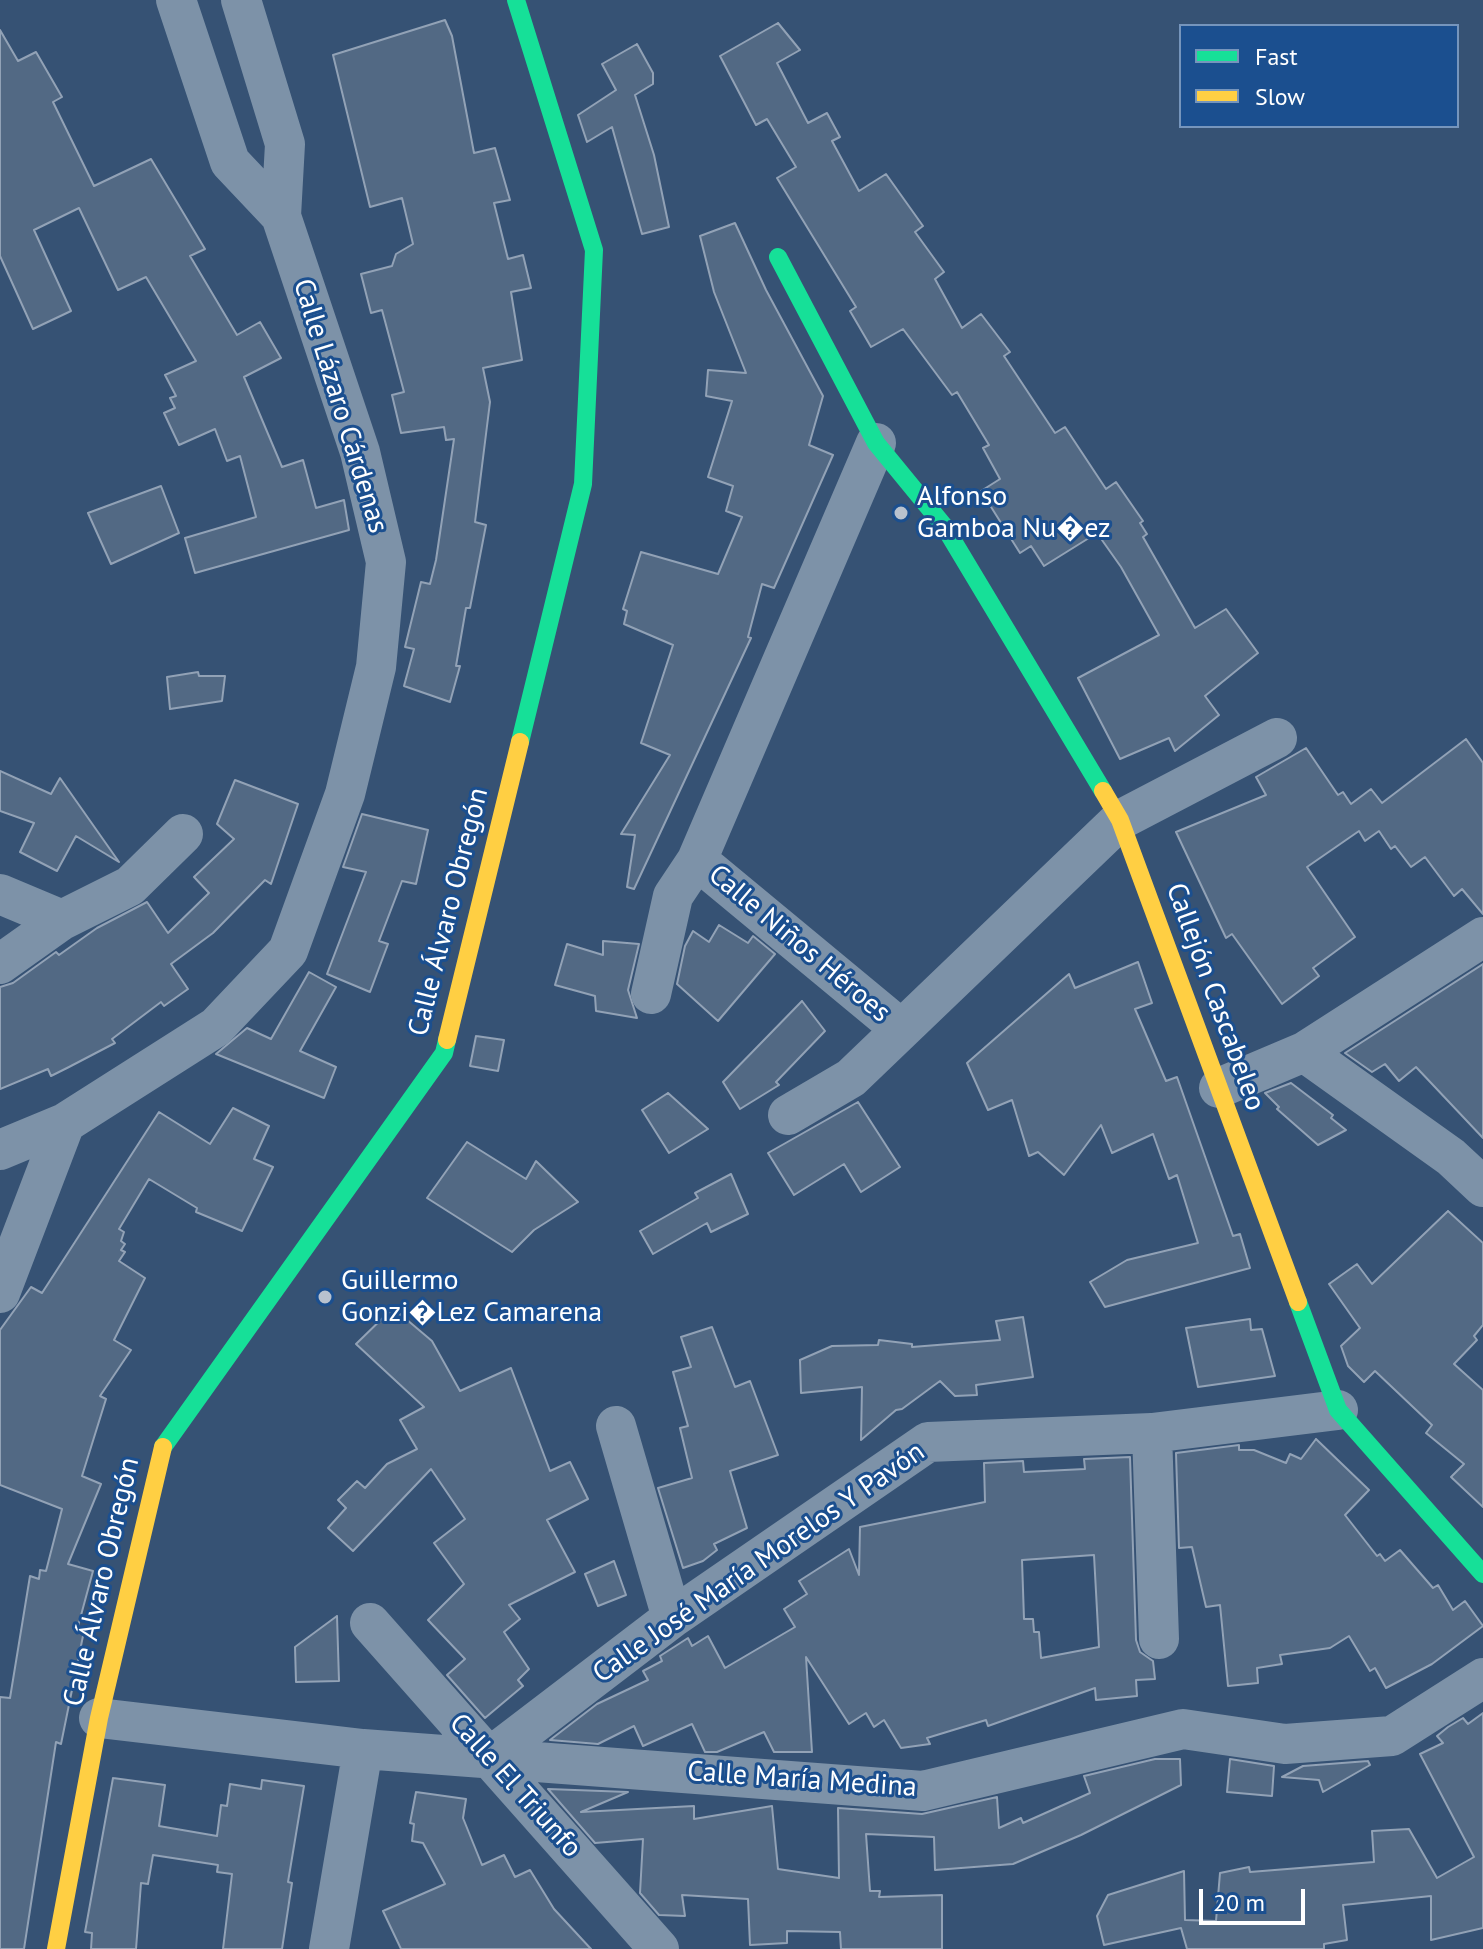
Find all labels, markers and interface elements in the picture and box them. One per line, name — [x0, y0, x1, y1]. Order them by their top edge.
legend — [1179, 24, 1459, 128]
text: Fast — [1255, 41, 1298, 72]
text: Slow — [1255, 81, 1305, 112]
street label: Calle Lázaro Cárdenas — [285, 275, 395, 537]
place label: Alfonso Gamboa Nu�ez — [917, 480, 1111, 546]
marker: Alfonso Gamboa Nu�ez — [892, 504, 910, 522]
street label: Calle Álvaro Obregón — [402, 784, 496, 1040]
street label: Calle Niños Héroes — [701, 858, 897, 1030]
street label: Callejón Cascabeleo — [1158, 879, 1272, 1115]
place label: Guillermo Gonzi�Lez Camarena — [341, 1264, 602, 1330]
marker: Guillermo Gonzi�Lez Camarena — [316, 1288, 334, 1306]
street label: Calle José María Morelos Y Pavón — [587, 1435, 931, 1691]
street label: Calle Álvaro Obregón — [57, 1454, 147, 1710]
street label: Calle El Triunfo — [442, 1707, 588, 1865]
street label: Calle María Medina — [686, 1755, 918, 1805]
scale bar — [1203, 1873, 1309, 1923]
text: 20 m — [1213, 1887, 1265, 1918]

